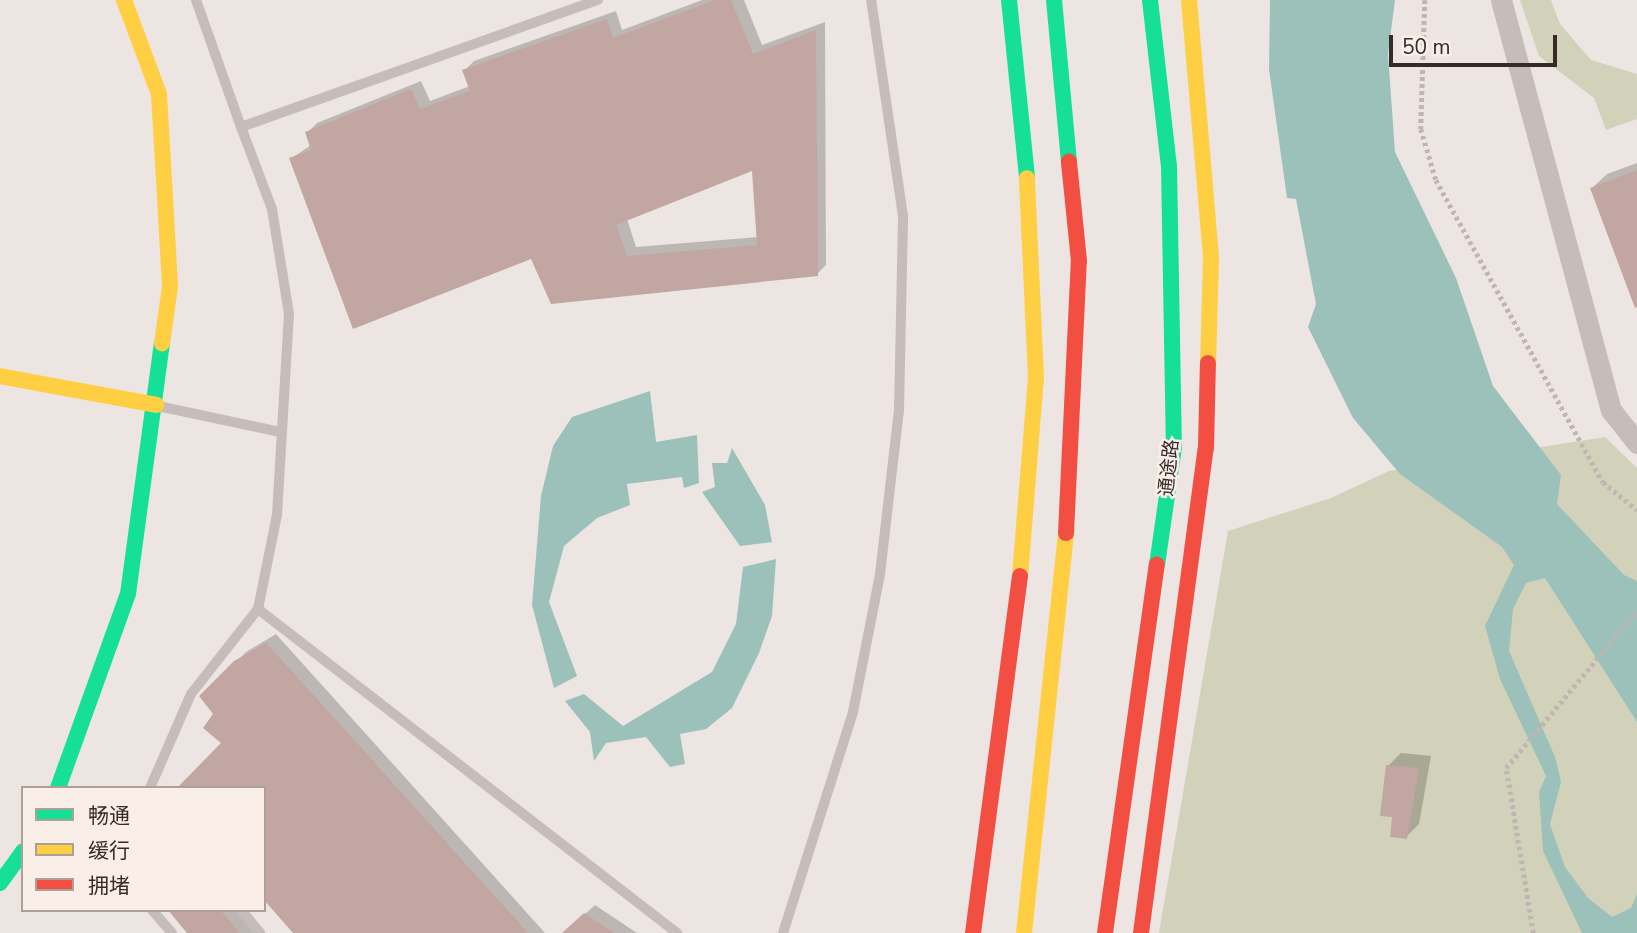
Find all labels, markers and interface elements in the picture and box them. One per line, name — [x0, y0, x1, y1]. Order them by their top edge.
scale bar — [1392, 21, 1560, 65]
text: 50 m — [1402, 33, 1451, 61]
street label: 通途路 — [1156, 438, 1184, 498]
legend — [21, 786, 266, 912]
text: 畅通 — [88, 802, 130, 830]
text: 缓行 — [88, 837, 130, 865]
text: 拥堵 — [88, 872, 130, 900]

